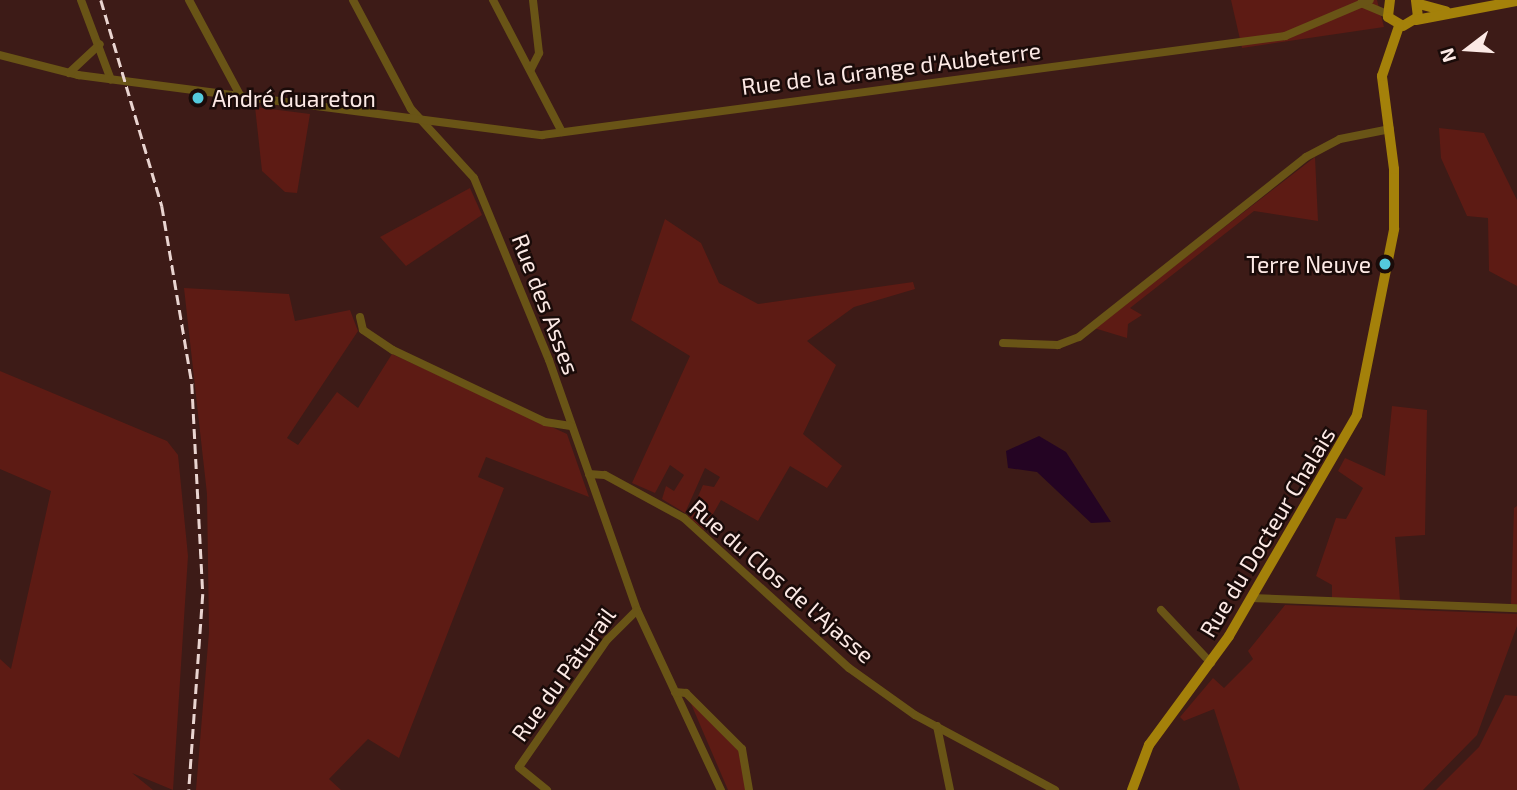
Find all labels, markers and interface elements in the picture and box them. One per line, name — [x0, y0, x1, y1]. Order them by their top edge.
north arrow — [1433, 14, 1503, 84]
street label: Rue de la Grange d'Aubeterre — [740, 36, 1042, 100]
text: N — [1434, 45, 1460, 65]
place label: André Guareton — [212, 84, 376, 112]
marker: André Guareton — [190, 90, 206, 106]
street label: Rue des Asses — [506, 230, 586, 378]
place label: Terre Neuve — [1246, 250, 1371, 278]
marker: Terre Neuve — [1377, 256, 1393, 272]
street label: Rue du Docteur Chalais — [1193, 422, 1341, 642]
street label: Rue du Clos de l'Ajasse — [684, 493, 880, 669]
street label: Rue du Pâturail — [505, 602, 621, 746]

